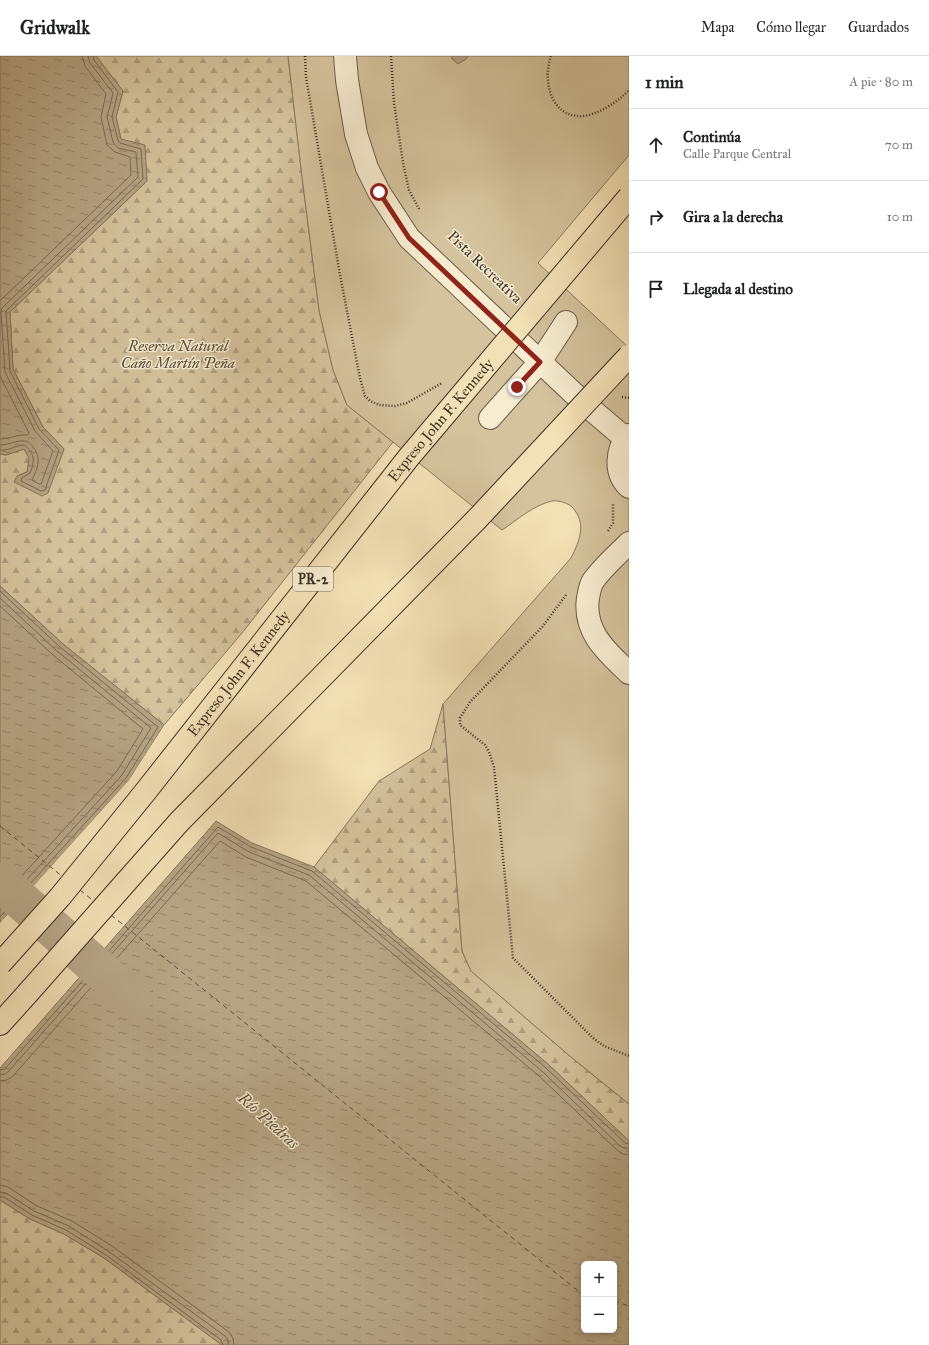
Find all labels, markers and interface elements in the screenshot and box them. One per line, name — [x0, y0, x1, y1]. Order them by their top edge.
text: Gridwalk — [20, 16, 90, 39]
text: Mapa — [701, 19, 734, 36]
text: Cómo llegar — [756, 19, 826, 36]
text: Guardados — [848, 19, 909, 36]
text: 1 min — [645, 72, 684, 93]
text: A pie · 80 m — [849, 74, 913, 90]
text: Continúa — [683, 128, 741, 146]
icon: ahead — [645, 134, 667, 156]
text: 70 m — [885, 137, 913, 153]
text: Calle Parque Central — [683, 146, 791, 162]
route start — [370, 183, 388, 201]
icon: right — [645, 206, 667, 228]
text: Gira a la derecha — [683, 208, 783, 226]
text: 10 m — [887, 209, 913, 225]
street label: Pista Recreativa — [444, 227, 527, 308]
icon: arrive — [645, 278, 667, 300]
text: Llegada al destino — [683, 280, 793, 298]
park label: Reserva Natural Caño Martín Peña — [121, 337, 235, 372]
street label: Expreso John F. Kennedy — [384, 354, 498, 485]
route end — [508, 378, 526, 396]
road number: PR-2 — [293, 567, 333, 591]
street label: Expreso John F. Kennedy — [183, 606, 294, 740]
water label: Río Piedras — [234, 1088, 303, 1153]
map controls — [581, 1261, 617, 1333]
button: + — [581, 1261, 617, 1297]
button: − — [581, 1297, 617, 1333]

